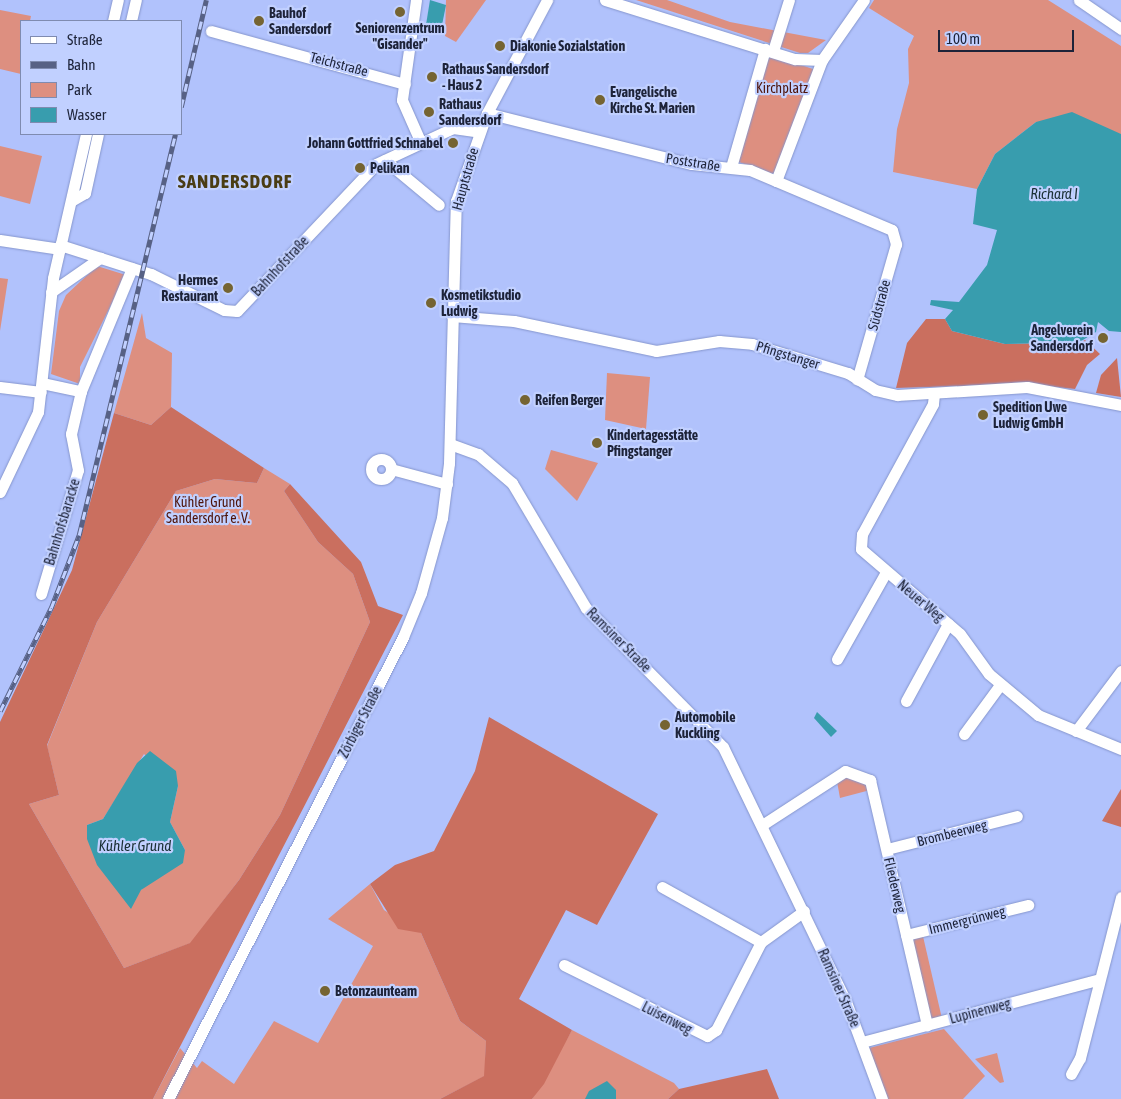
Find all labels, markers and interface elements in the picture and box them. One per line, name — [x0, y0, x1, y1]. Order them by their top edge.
place label: Bauhof Sandersdorf — [269, 5, 331, 38]
marker: Seniorenzentrum "Gisander" — [394, 6, 406, 18]
marker: Bauhof Sandersdorf — [253, 15, 265, 27]
legend — [20, 20, 182, 135]
place label: Seniorenzentrum "Gisander" — [355, 20, 445, 52]
scale bar — [941, 20, 1077, 52]
text: 100 m — [946, 30, 980, 47]
text: Straße — [67, 31, 103, 48]
place label: Diakonie Sozialstation — [510, 38, 625, 54]
marker: Diakonie Sozialstation — [494, 40, 506, 52]
street label: Teichstraße — [308, 48, 370, 80]
text: Bahn — [67, 56, 96, 73]
place label: Rathaus Sandersdorf - Haus 2 — [442, 61, 549, 94]
marker: Rathaus Sandersdorf - Haus 2 — [426, 71, 438, 83]
park label: Kirchplatz — [756, 80, 808, 96]
text: Park — [67, 81, 92, 98]
place label: Evangelische Kirche St. Marien — [610, 84, 695, 116]
marker: Evangelische Kirche St. Marien — [594, 94, 606, 106]
place label: Rathaus Sandersdorf — [439, 96, 501, 128]
text: Wasser — [67, 106, 106, 123]
marker: Rathaus Sandersdorf — [423, 106, 435, 118]
place label: Johann Gottfried Schnabel — [307, 135, 443, 151]
marker: Johann Gottfried Schnabel — [447, 137, 459, 149]
street label: Hauptstraße — [448, 146, 482, 212]
street label: Poststraße — [665, 149, 721, 175]
place label: Pelikan — [370, 160, 409, 176]
marker: Pelikan — [354, 162, 366, 174]
district label: SANDERSDORF — [176, 171, 294, 193]
water label: Richard I — [1030, 185, 1078, 203]
street label: Bahnhofstraße — [248, 232, 312, 300]
place label: Hermes Restaurant — [161, 272, 218, 304]
street label: Südstraße — [864, 278, 894, 332]
marker: Hermes Restaurant — [222, 282, 234, 294]
place label: Kosmetikstudio Ludwig — [441, 287, 521, 320]
marker: Kosmetikstudio Ludwig — [425, 297, 437, 309]
place label: Angelverein Sandersdorf — [1031, 322, 1093, 354]
marker: Angelverein Sandersdorf — [1097, 332, 1109, 344]
street label: Pfingstanger — [754, 337, 822, 373]
place label: Reifen Berger — [535, 392, 603, 408]
marker: Reifen Berger — [519, 394, 531, 406]
place label: Spedition Uwe Ludwig GmbH — [993, 399, 1067, 432]
marker: Spedition Uwe Ludwig GmbH — [977, 409, 989, 421]
place label: Kindertagesstätte Pfingstanger — [607, 427, 698, 460]
marker: Kindertagesstätte Pfingstanger — [591, 437, 603, 449]
street label: Bahnhofsbaracke — [41, 477, 83, 567]
park label: Kühler Grund Sandersdorf e. V. — [166, 494, 250, 526]
street label: Neuer Weg — [894, 577, 948, 625]
street label: Ramsiner Straße — [583, 604, 655, 676]
street label: Zörbiger Straße — [335, 683, 385, 761]
place label: Automobile Kuckling — [675, 709, 736, 742]
marker: Automobile Kuckling — [659, 719, 671, 731]
street label: Brombeerweg — [915, 816, 989, 850]
water label: Kühler Grund — [99, 837, 171, 855]
street label: Fliederweg — [880, 856, 910, 914]
street label: Immergrünweg — [927, 902, 1007, 938]
street label: Ramsiner Straße — [814, 946, 864, 1030]
place label: Betonzaunteam — [335, 983, 417, 999]
marker: Betonzaunteam — [319, 985, 331, 997]
street label: Lupinenweg — [948, 995, 1012, 1027]
street label: Luisenweg — [639, 998, 695, 1038]

